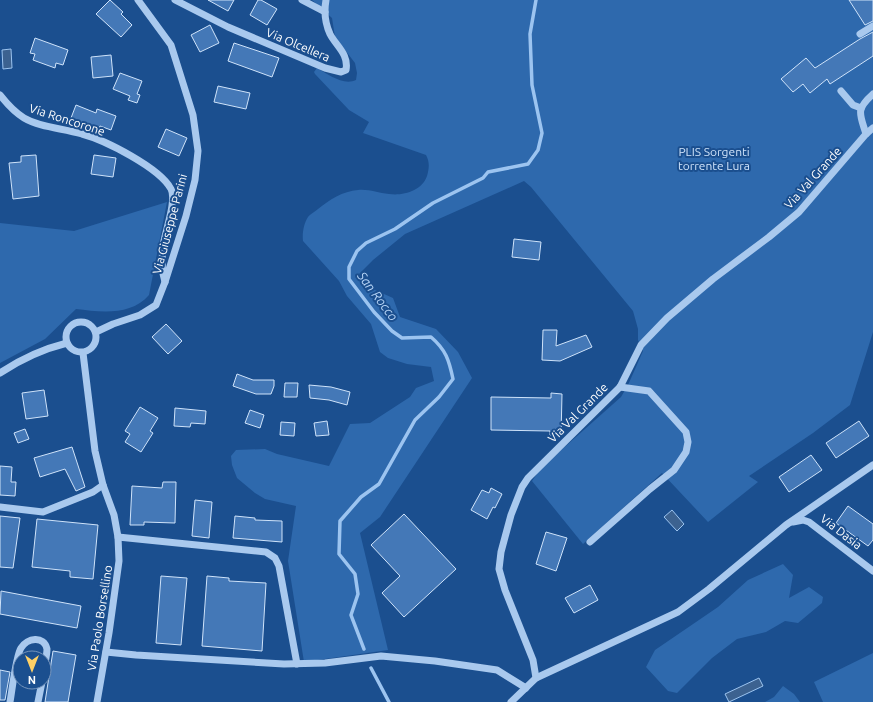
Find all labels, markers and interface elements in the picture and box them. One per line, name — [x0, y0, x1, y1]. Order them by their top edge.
street label: Via Olcellera — [264, 25, 332, 64]
street label: Via Roncorone — [28, 101, 107, 138]
street label: Via Val Grande — [782, 144, 844, 211]
park label: PLIS Sorgenti torrente Lura — [678, 145, 750, 172]
street label: Via Giuseppe Parini — [150, 172, 189, 275]
water label: San Rocco — [354, 268, 401, 323]
street label: Via Val Grande — [545, 380, 610, 445]
street label: Via Dasia — [818, 511, 865, 552]
street label: Via Paolo Borsellino — [85, 564, 114, 672]
north arrow — [12, 650, 52, 690]
text: N — [28, 674, 36, 686]

